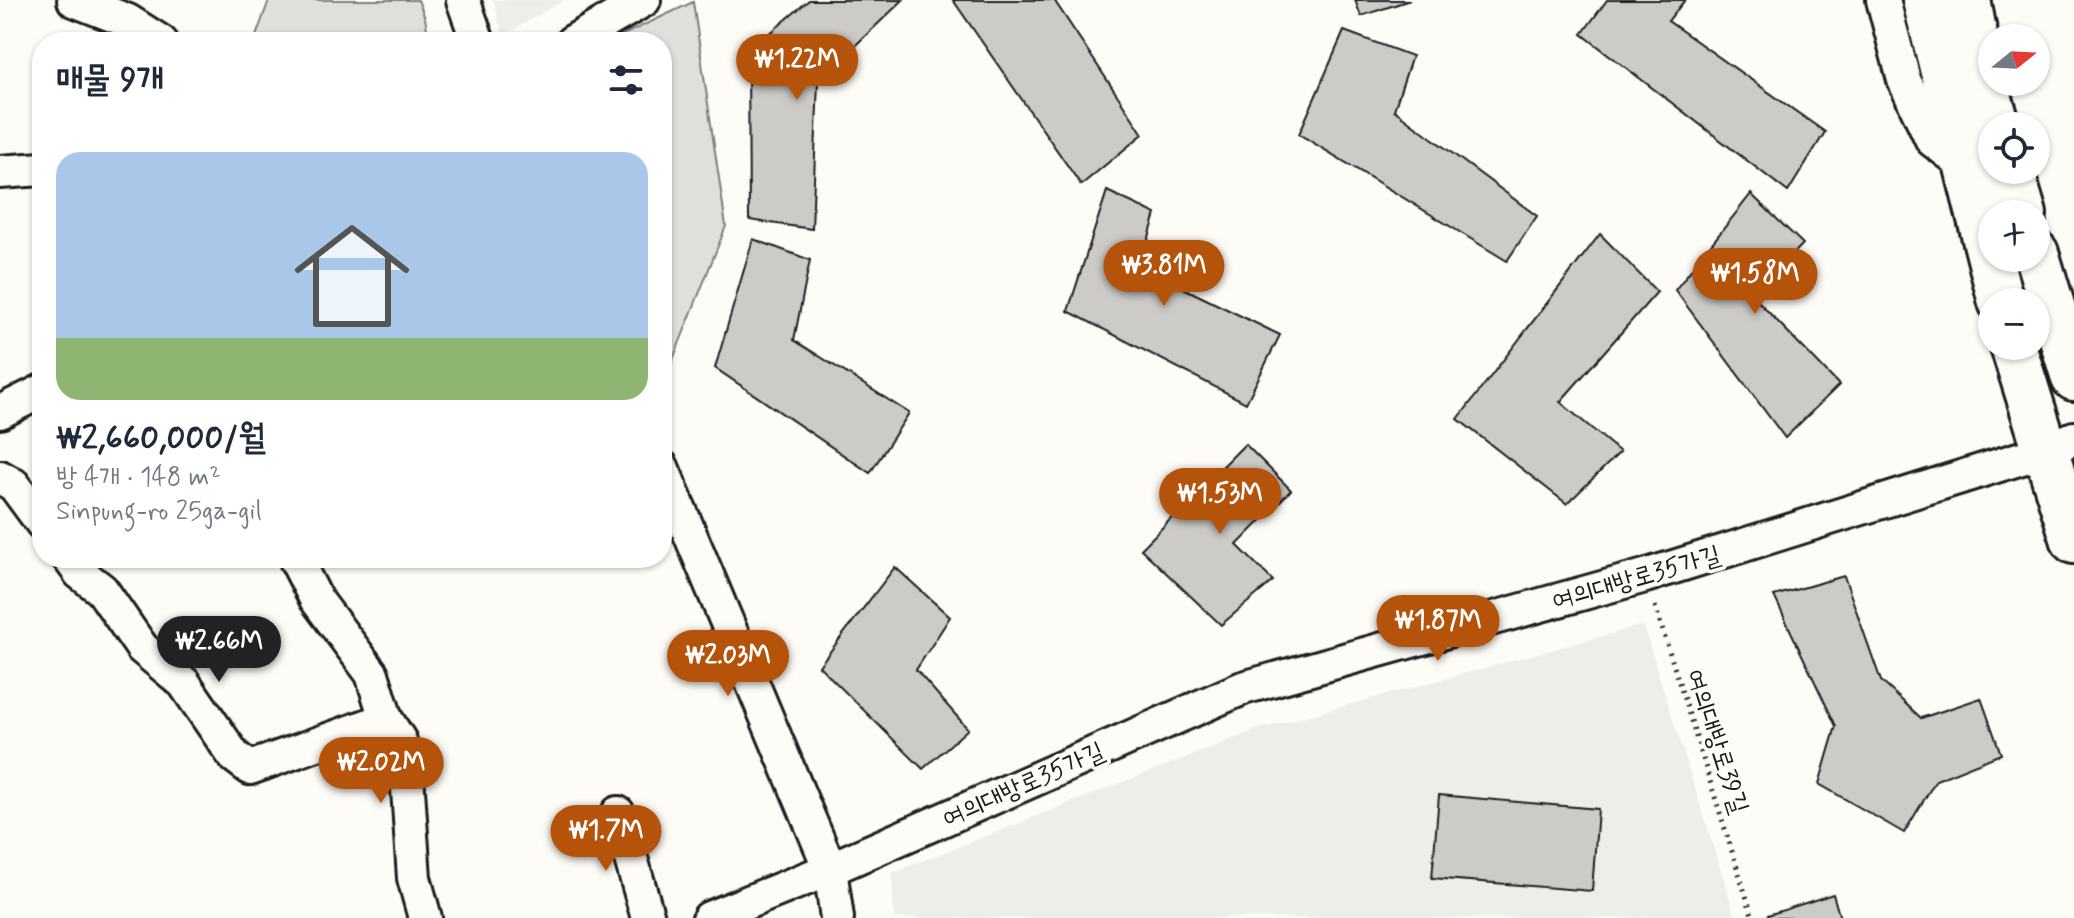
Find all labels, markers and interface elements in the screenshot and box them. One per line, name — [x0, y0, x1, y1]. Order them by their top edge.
north arrow — [1978, 24, 2050, 96]
map controls — [1978, 24, 2050, 360]
pin: ₩1.22M — [732, 34, 862, 102]
text: ₩1.22M — [754, 43, 840, 77]
text: 매물 9개 — [56, 58, 164, 103]
icon: filters — [604, 58, 648, 102]
button: locate — [1978, 112, 2050, 184]
button: + — [1978, 200, 2050, 272]
icon: home — [280, 204, 424, 348]
pin: ₩3.81M — [1099, 240, 1229, 308]
pin: ₩1.58M — [1690, 248, 1820, 316]
text: ₩3.81M — [1121, 249, 1207, 283]
text: ₩1.58M — [1710, 257, 1800, 291]
button: − — [1978, 288, 2050, 360]
text: ₩2,660,000/월 — [56, 416, 266, 461]
text: 방 4개 · 148 m² — [56, 461, 221, 495]
pin: ₩1.53M — [1155, 468, 1285, 536]
text: ₩1.53M — [1177, 477, 1263, 511]
text: Sinpung-ro 25ga-gil — [56, 495, 262, 529]
street label: 여의대방로35가길 — [1548, 539, 1725, 619]
pin: ₩1.87M — [1373, 595, 1503, 663]
text: ₩1.87M — [1395, 604, 1481, 638]
pin: ₩2.66M — [154, 616, 284, 684]
text: ₩2.66M — [175, 625, 263, 659]
pin: ₩2.03M — [663, 630, 793, 698]
text: ₩2.03M — [685, 639, 771, 673]
street label: 여의대방로39길 — [1677, 665, 1755, 818]
street label: 여의대방로35가길 — [938, 735, 1110, 837]
pin: ₩2.02M — [316, 737, 446, 805]
text: ₩2.02M — [337, 746, 425, 780]
pin: ₩1.7M — [550, 805, 662, 873]
text: ₩1.7M — [569, 814, 643, 848]

